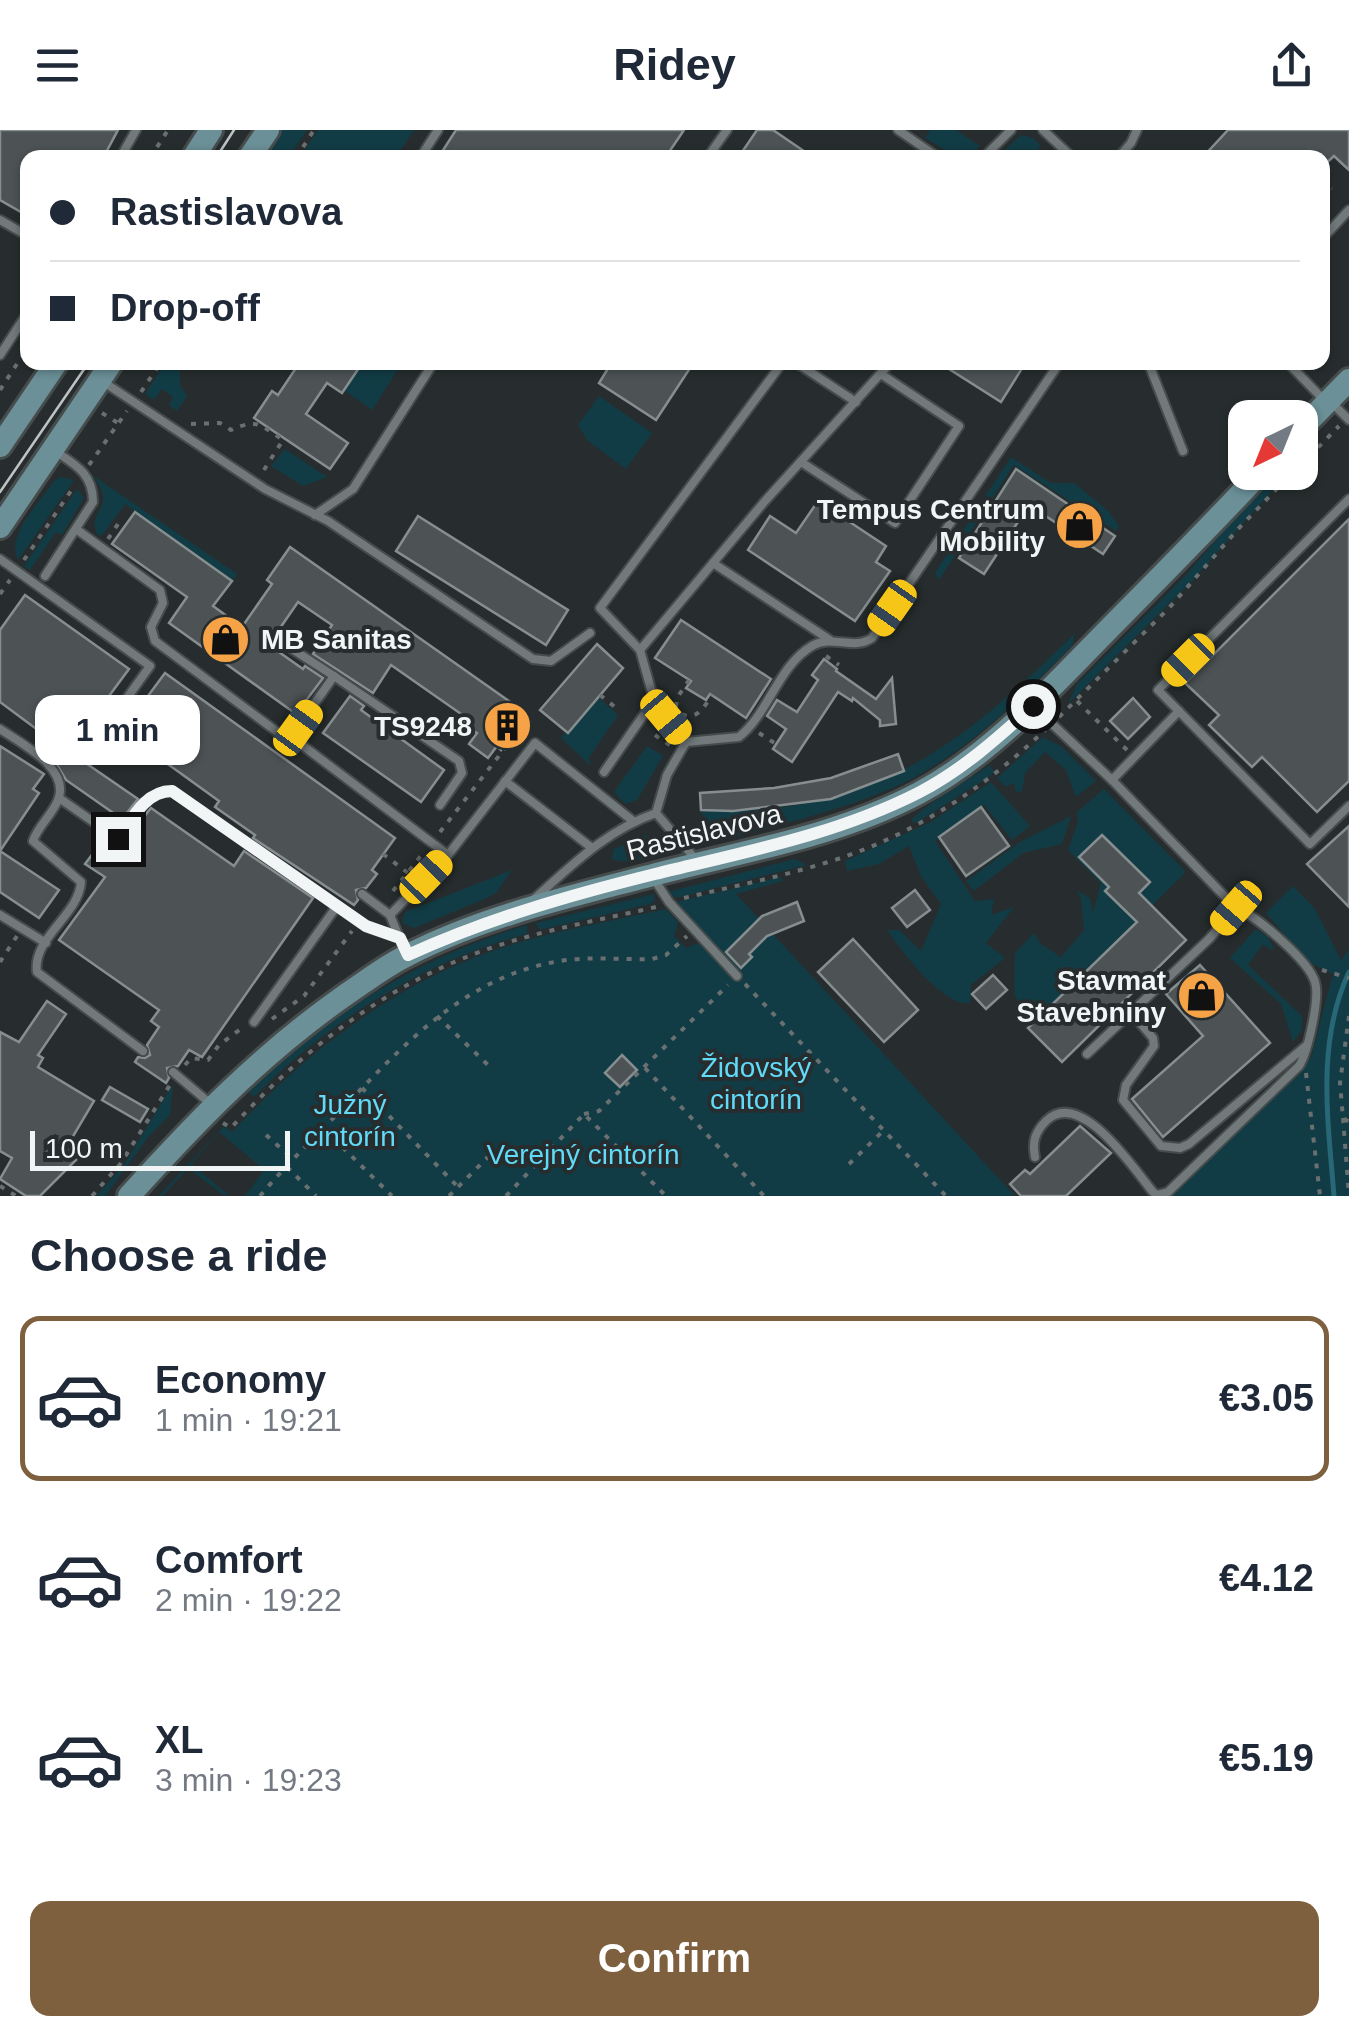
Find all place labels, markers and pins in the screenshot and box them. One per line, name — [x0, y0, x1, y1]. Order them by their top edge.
place label: Tempus Centrum Mobility — [817, 494, 1045, 557]
shop icon: Tempus Centrum Mobility — [1054, 499, 1106, 551]
shop icon: MB Sanitas — [200, 613, 252, 665]
place label: MB Sanitas — [261, 624, 412, 655]
building icon: TS9248 — [481, 700, 533, 752]
place label: TS9248 — [374, 711, 472, 742]
place label: Stavmat Stavebniny — [1017, 965, 1166, 1028]
shop icon: Stavmat Stavebniny — [1175, 970, 1227, 1022]

